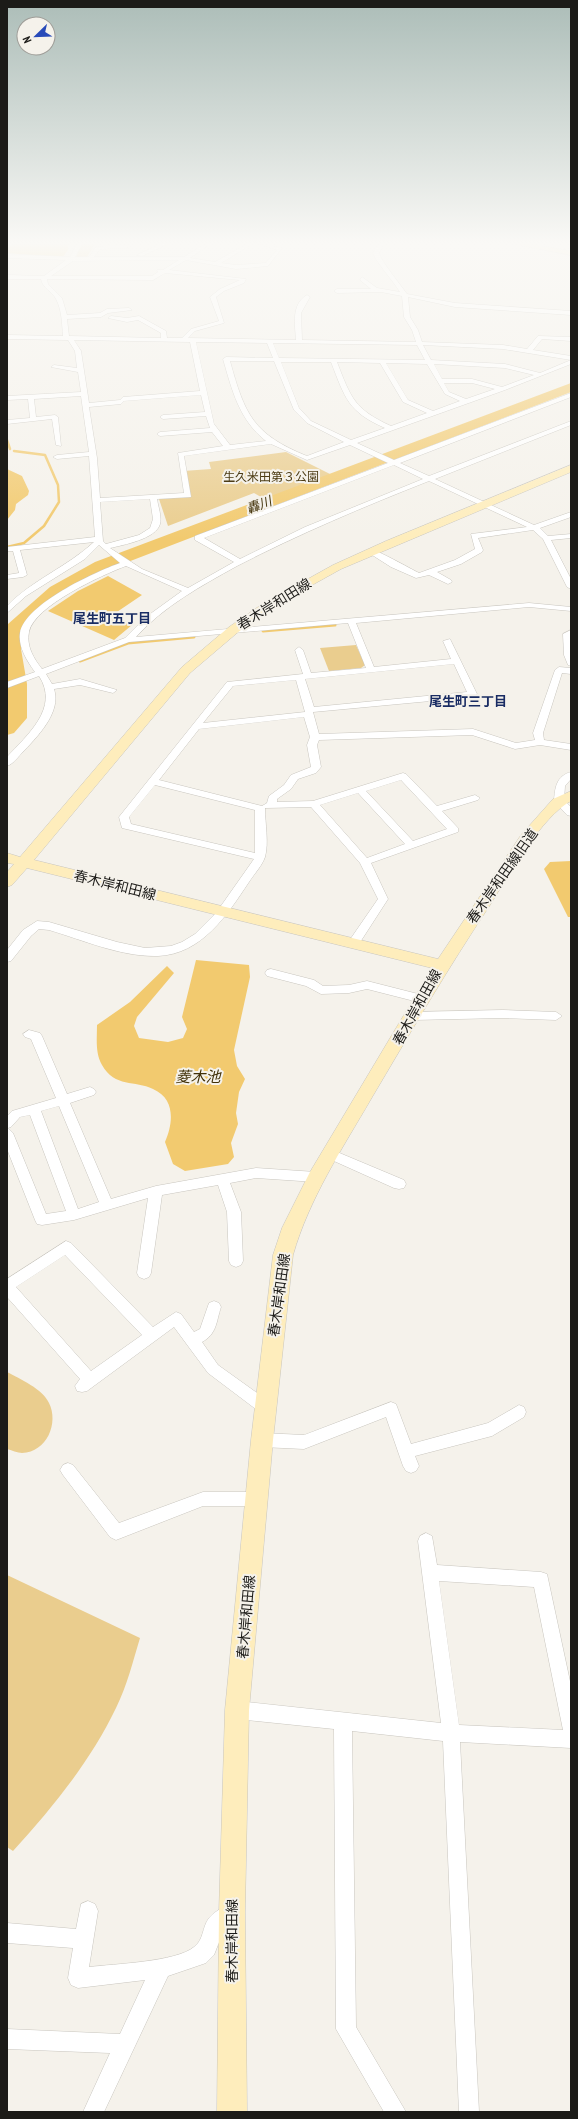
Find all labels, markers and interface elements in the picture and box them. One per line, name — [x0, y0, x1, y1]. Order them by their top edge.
north arrow — [16, 16, 56, 56]
text: N — [19, 34, 34, 45]
park label: 生久米田第３公園 — [223, 469, 319, 484]
water label: 轟川 — [244, 492, 276, 518]
street label: 春木岸和田線 — [234, 574, 314, 634]
district label: 尾生町五丁目 — [73, 610, 151, 627]
district label: 尾生町三丁目 — [429, 693, 507, 710]
street label: 春木岸和田線旧道 — [463, 825, 541, 927]
street label: 春木岸和田線 — [72, 866, 158, 904]
street label: 春木岸和田線 — [389, 966, 445, 1048]
water label: 菱木池 — [175, 1067, 222, 1086]
street label: 春木岸和田線 — [264, 1252, 294, 1338]
street label: 春木岸和田線 — [233, 1574, 259, 1660]
street label: 春木岸和田線 — [223, 1899, 241, 1983]

